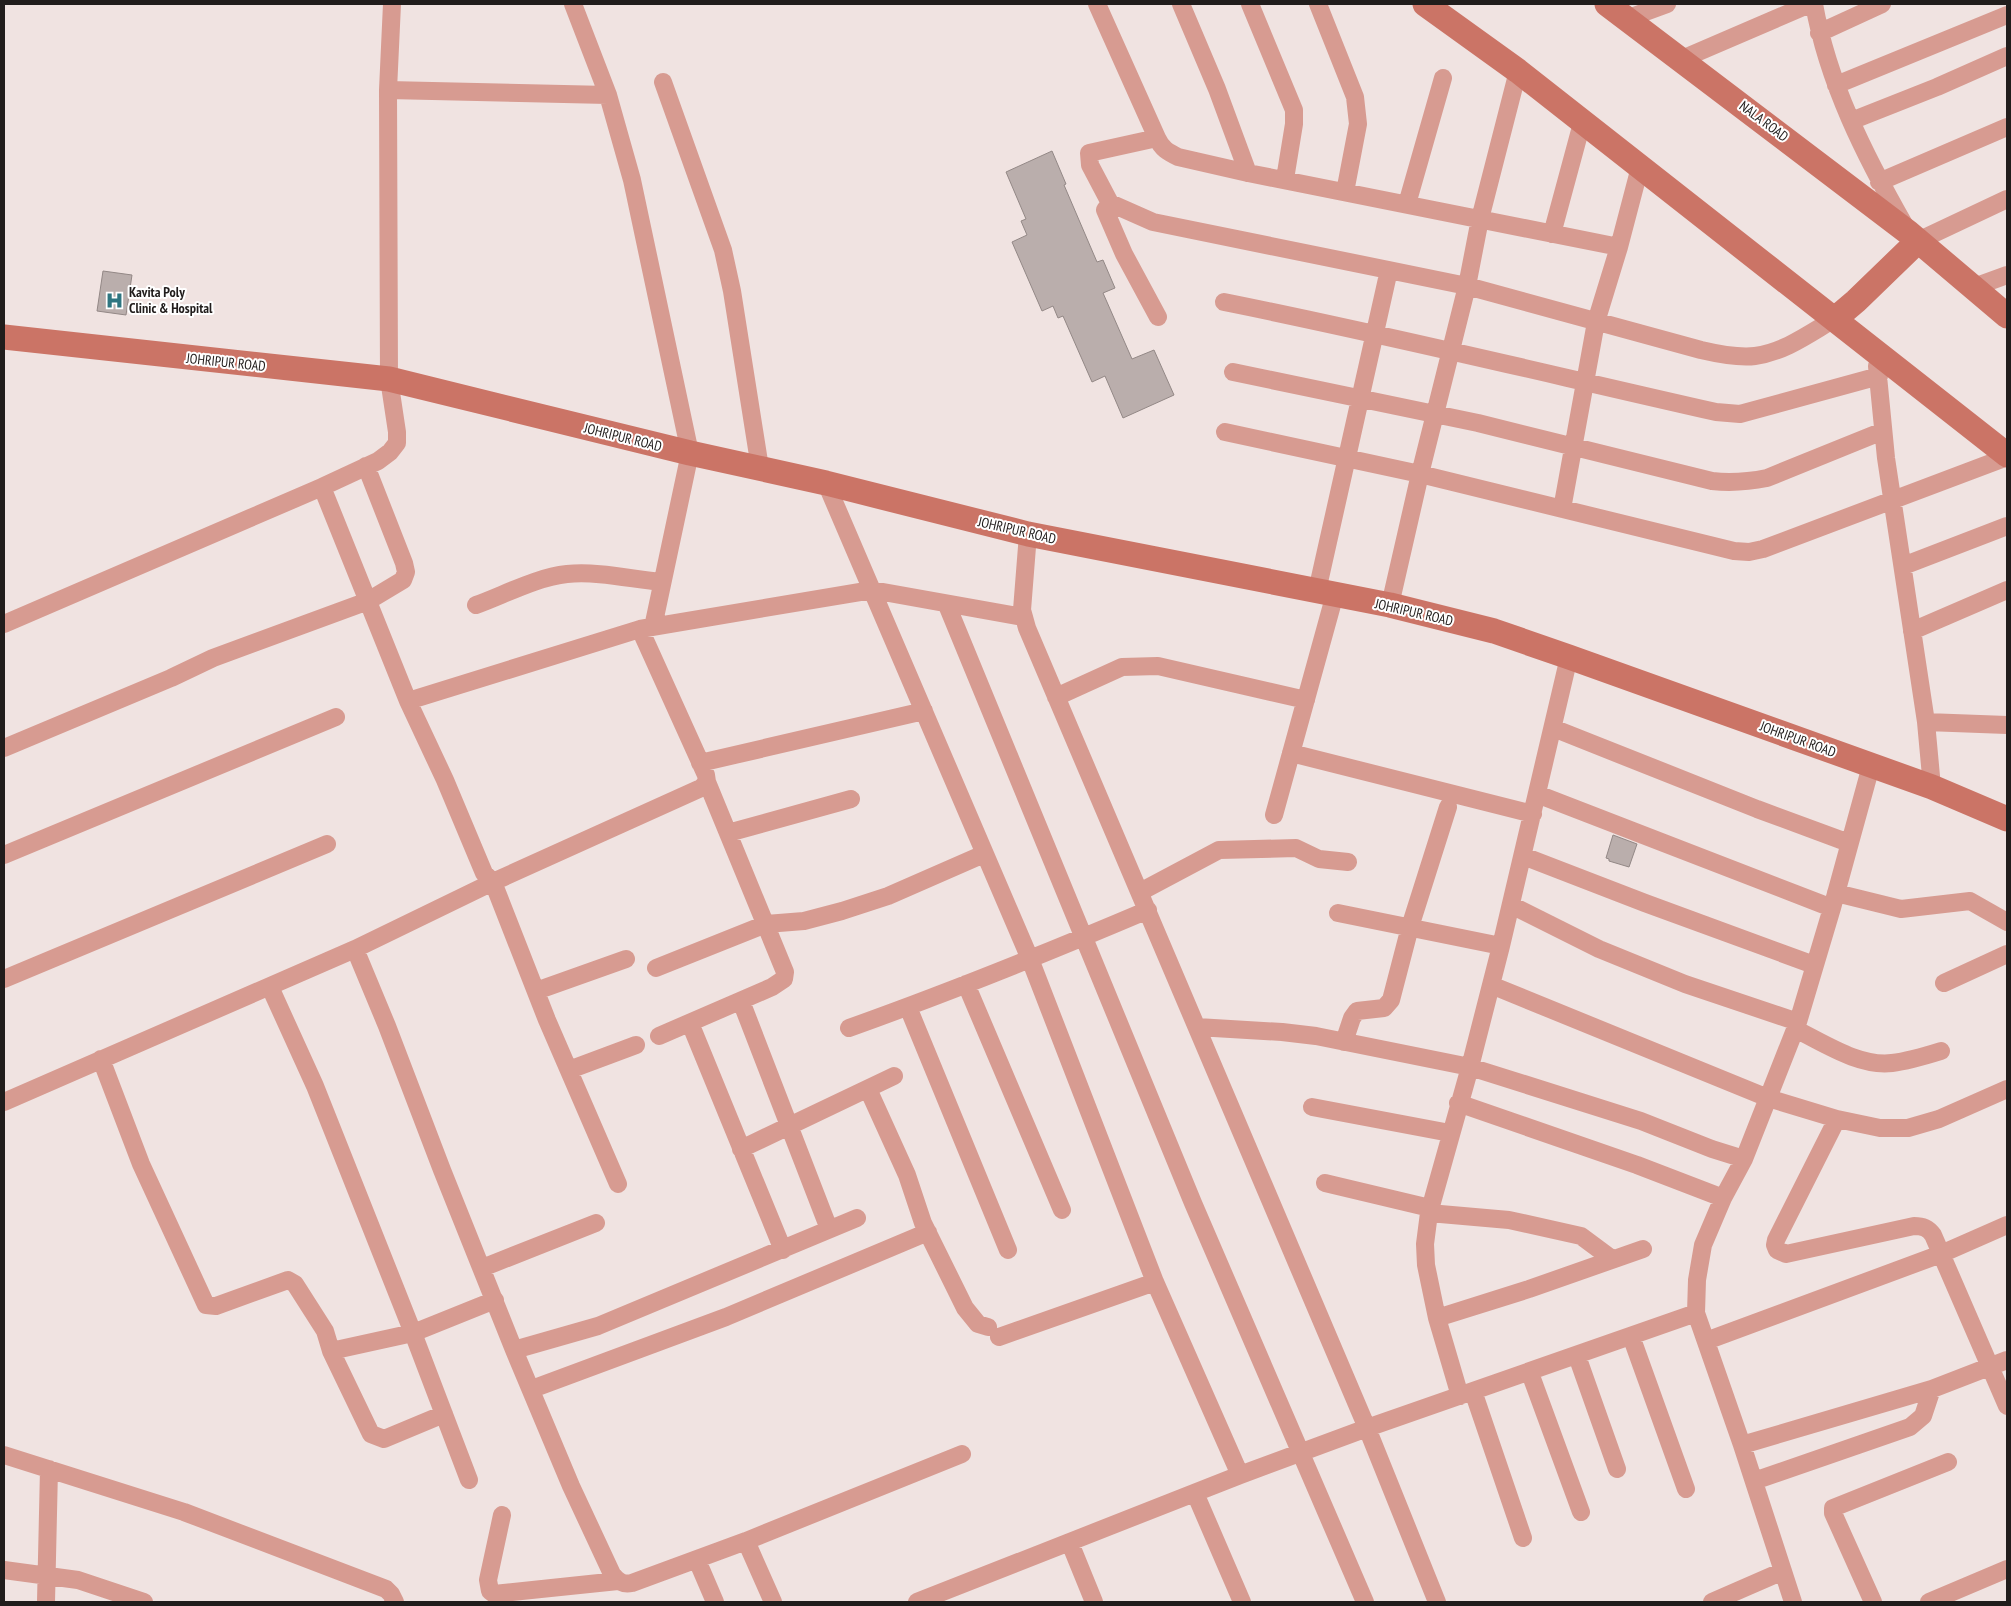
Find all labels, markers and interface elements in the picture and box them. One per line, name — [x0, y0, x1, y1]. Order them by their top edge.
street label: NALA ROAD — [1736, 97, 1792, 145]
place label: Kavita Poly Clinic & Hospital — [129, 283, 213, 317]
hospital icon: Kavita Poly Clinic & Hospital — [105, 290, 125, 310]
street label: JOHRIPUR ROAD — [185, 349, 266, 375]
street label: JOHRIPUR ROAD — [581, 418, 664, 455]
street label: JOHRIPUR ROAD — [975, 512, 1058, 548]
street label: JOHRIPUR ROAD — [1372, 594, 1455, 630]
street label: JOHRIPUR ROAD — [1757, 717, 1838, 761]

